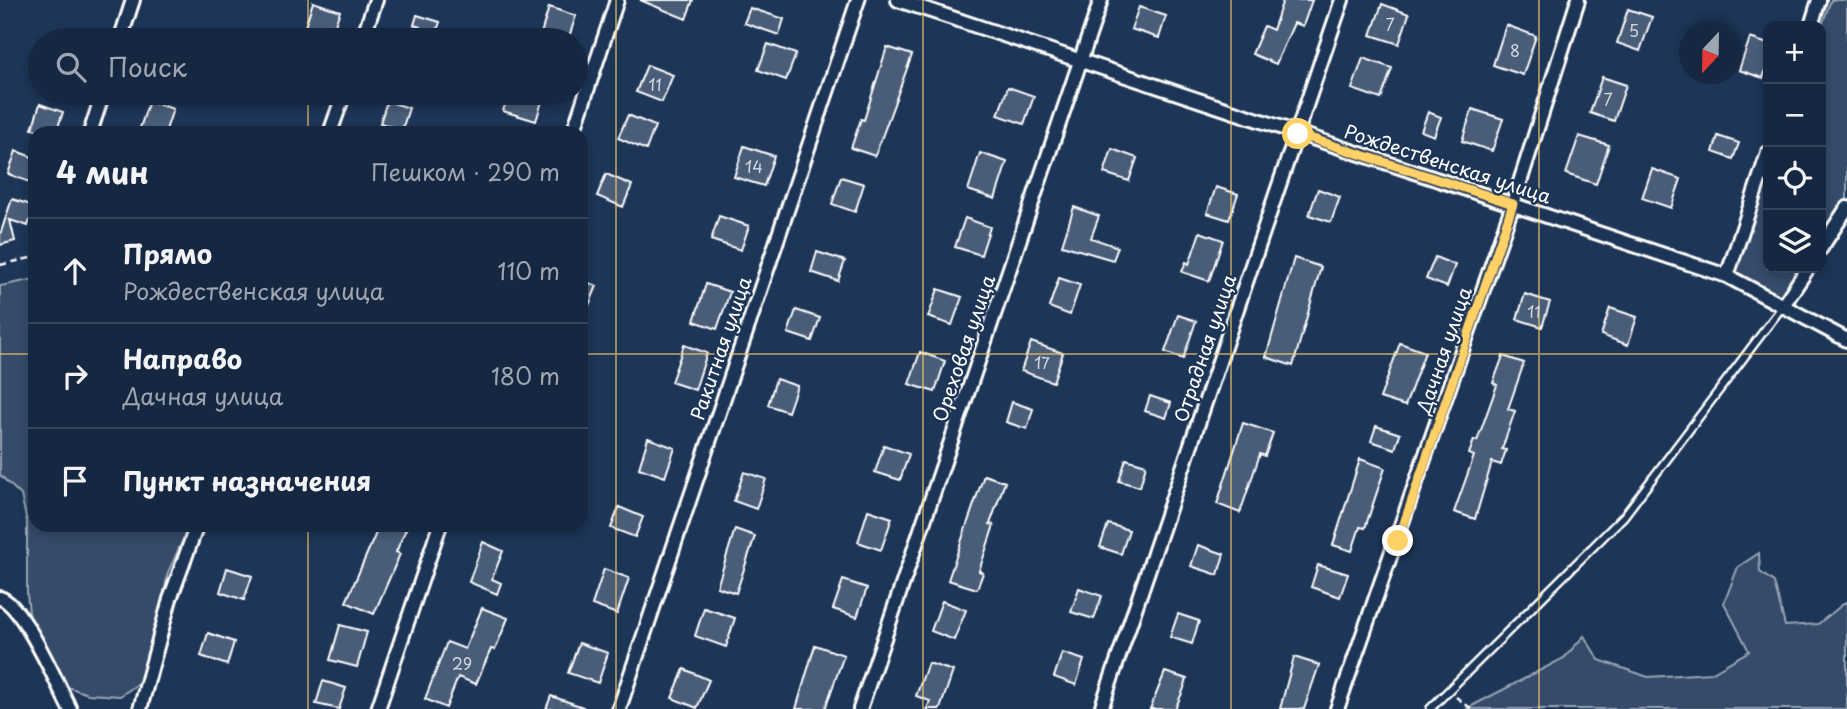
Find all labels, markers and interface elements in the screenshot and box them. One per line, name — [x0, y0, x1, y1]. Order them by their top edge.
house number: 7 — [1385, 12, 1395, 36]
house number: 5 — [1629, 18, 1639, 42]
north arrow — [1679, 21, 1742, 84]
map controls — [1763, 21, 1826, 273]
button: + — [1763, 21, 1826, 84]
search box — [28, 28, 588, 105]
house number: 8 — [1510, 38, 1520, 62]
text: Поиск — [108, 47, 187, 86]
icon: search — [52, 48, 90, 86]
house number: 11 — [648, 72, 662, 96]
button: − — [1763, 84, 1826, 147]
house number: 7 — [1603, 87, 1613, 111]
street label: Рождественская улица — [1341, 116, 1555, 210]
route start — [1282, 118, 1313, 149]
button: locate — [1763, 147, 1826, 210]
text: 4 мин — [56, 149, 149, 194]
text: Пешком · 290 m — [371, 154, 560, 189]
house number: 14 — [745, 154, 763, 178]
button: layers — [1763, 210, 1826, 273]
text: Прямо — [123, 234, 212, 273]
icon: ahead — [56, 252, 94, 290]
text: 110 m — [498, 253, 560, 288]
street label: Отрадная улица — [1166, 270, 1242, 426]
street label: Ореховая улица — [925, 271, 1001, 425]
street label: Ракитная улица — [682, 272, 758, 424]
text: Рождественская улица — [123, 273, 384, 308]
street label: Дачная улица — [1408, 283, 1478, 418]
house number: 11 — [1527, 299, 1541, 323]
text: Направо — [123, 339, 242, 378]
house number: 17 — [1034, 350, 1050, 374]
icon: right — [56, 357, 94, 395]
text: 180 m — [491, 358, 560, 393]
text: Дачная улица — [123, 378, 283, 413]
text: Пункт назначения — [123, 461, 371, 500]
icon: arrive — [56, 462, 94, 500]
route end — [1382, 525, 1413, 556]
house number: 29 — [452, 651, 472, 675]

